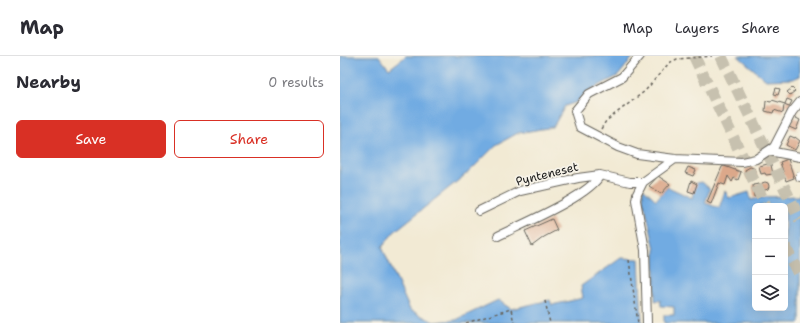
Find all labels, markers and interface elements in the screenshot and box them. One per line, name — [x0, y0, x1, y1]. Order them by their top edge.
text: Map — [20, 15, 64, 40]
text: Map — [623, 19, 653, 37]
text: Layers — [675, 19, 719, 37]
text: Share — [741, 19, 780, 37]
text: Nearby — [16, 71, 81, 93]
text: 0 results — [268, 74, 324, 91]
button: Save — [16, 120, 166, 158]
button: Share — [174, 120, 324, 158]
street label: Pynteneset — [514, 158, 580, 190]
map controls — [752, 203, 788, 311]
button: + — [752, 203, 788, 239]
button: − — [752, 239, 788, 275]
button: layers — [752, 275, 788, 311]

